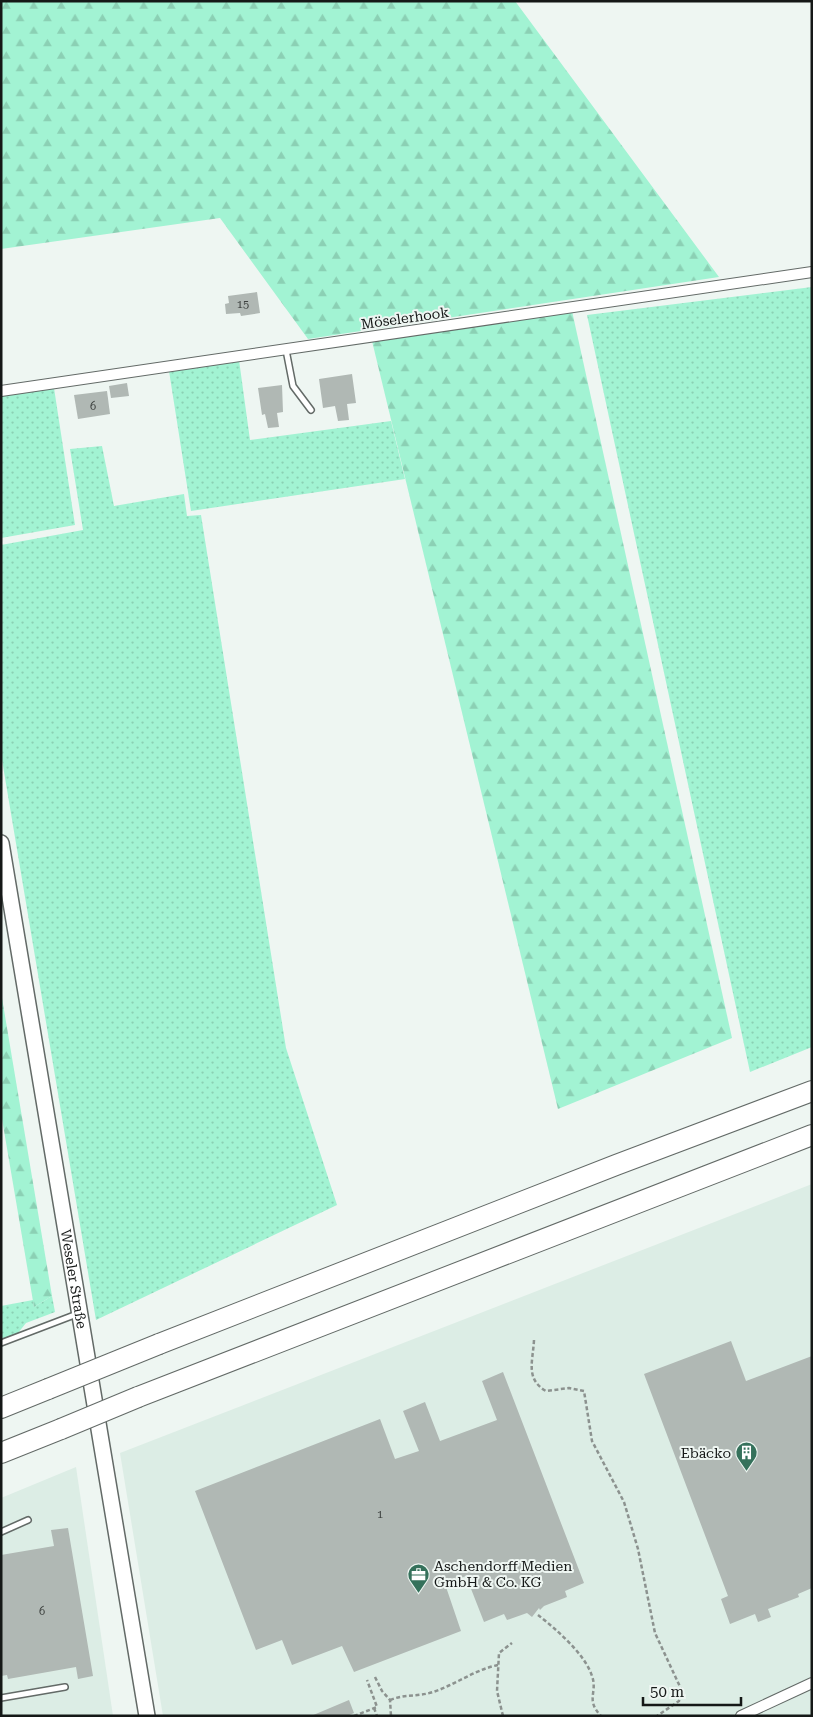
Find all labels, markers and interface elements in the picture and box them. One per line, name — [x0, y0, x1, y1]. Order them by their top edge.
house number: 15 — [237, 298, 249, 311]
street label: Möselerhook — [360, 304, 450, 332]
house number: 6 — [90, 400, 96, 413]
street label: Weseler Straße — [58, 1228, 90, 1330]
building icon: Ebäcko — [735, 1441, 759, 1472]
place label: Ebäcko — [681, 1445, 731, 1461]
house number: 1 — [377, 1508, 383, 1521]
place label: Aschendorff Medien GmbH & Co. KG — [434, 1558, 572, 1590]
office icon: Aschendorff Medien GmbH & Co. KG — [406, 1562, 430, 1593]
house number: 6 — [39, 1605, 45, 1618]
scale bar — [643, 1674, 740, 1706]
text: 50 m — [650, 1683, 685, 1701]

